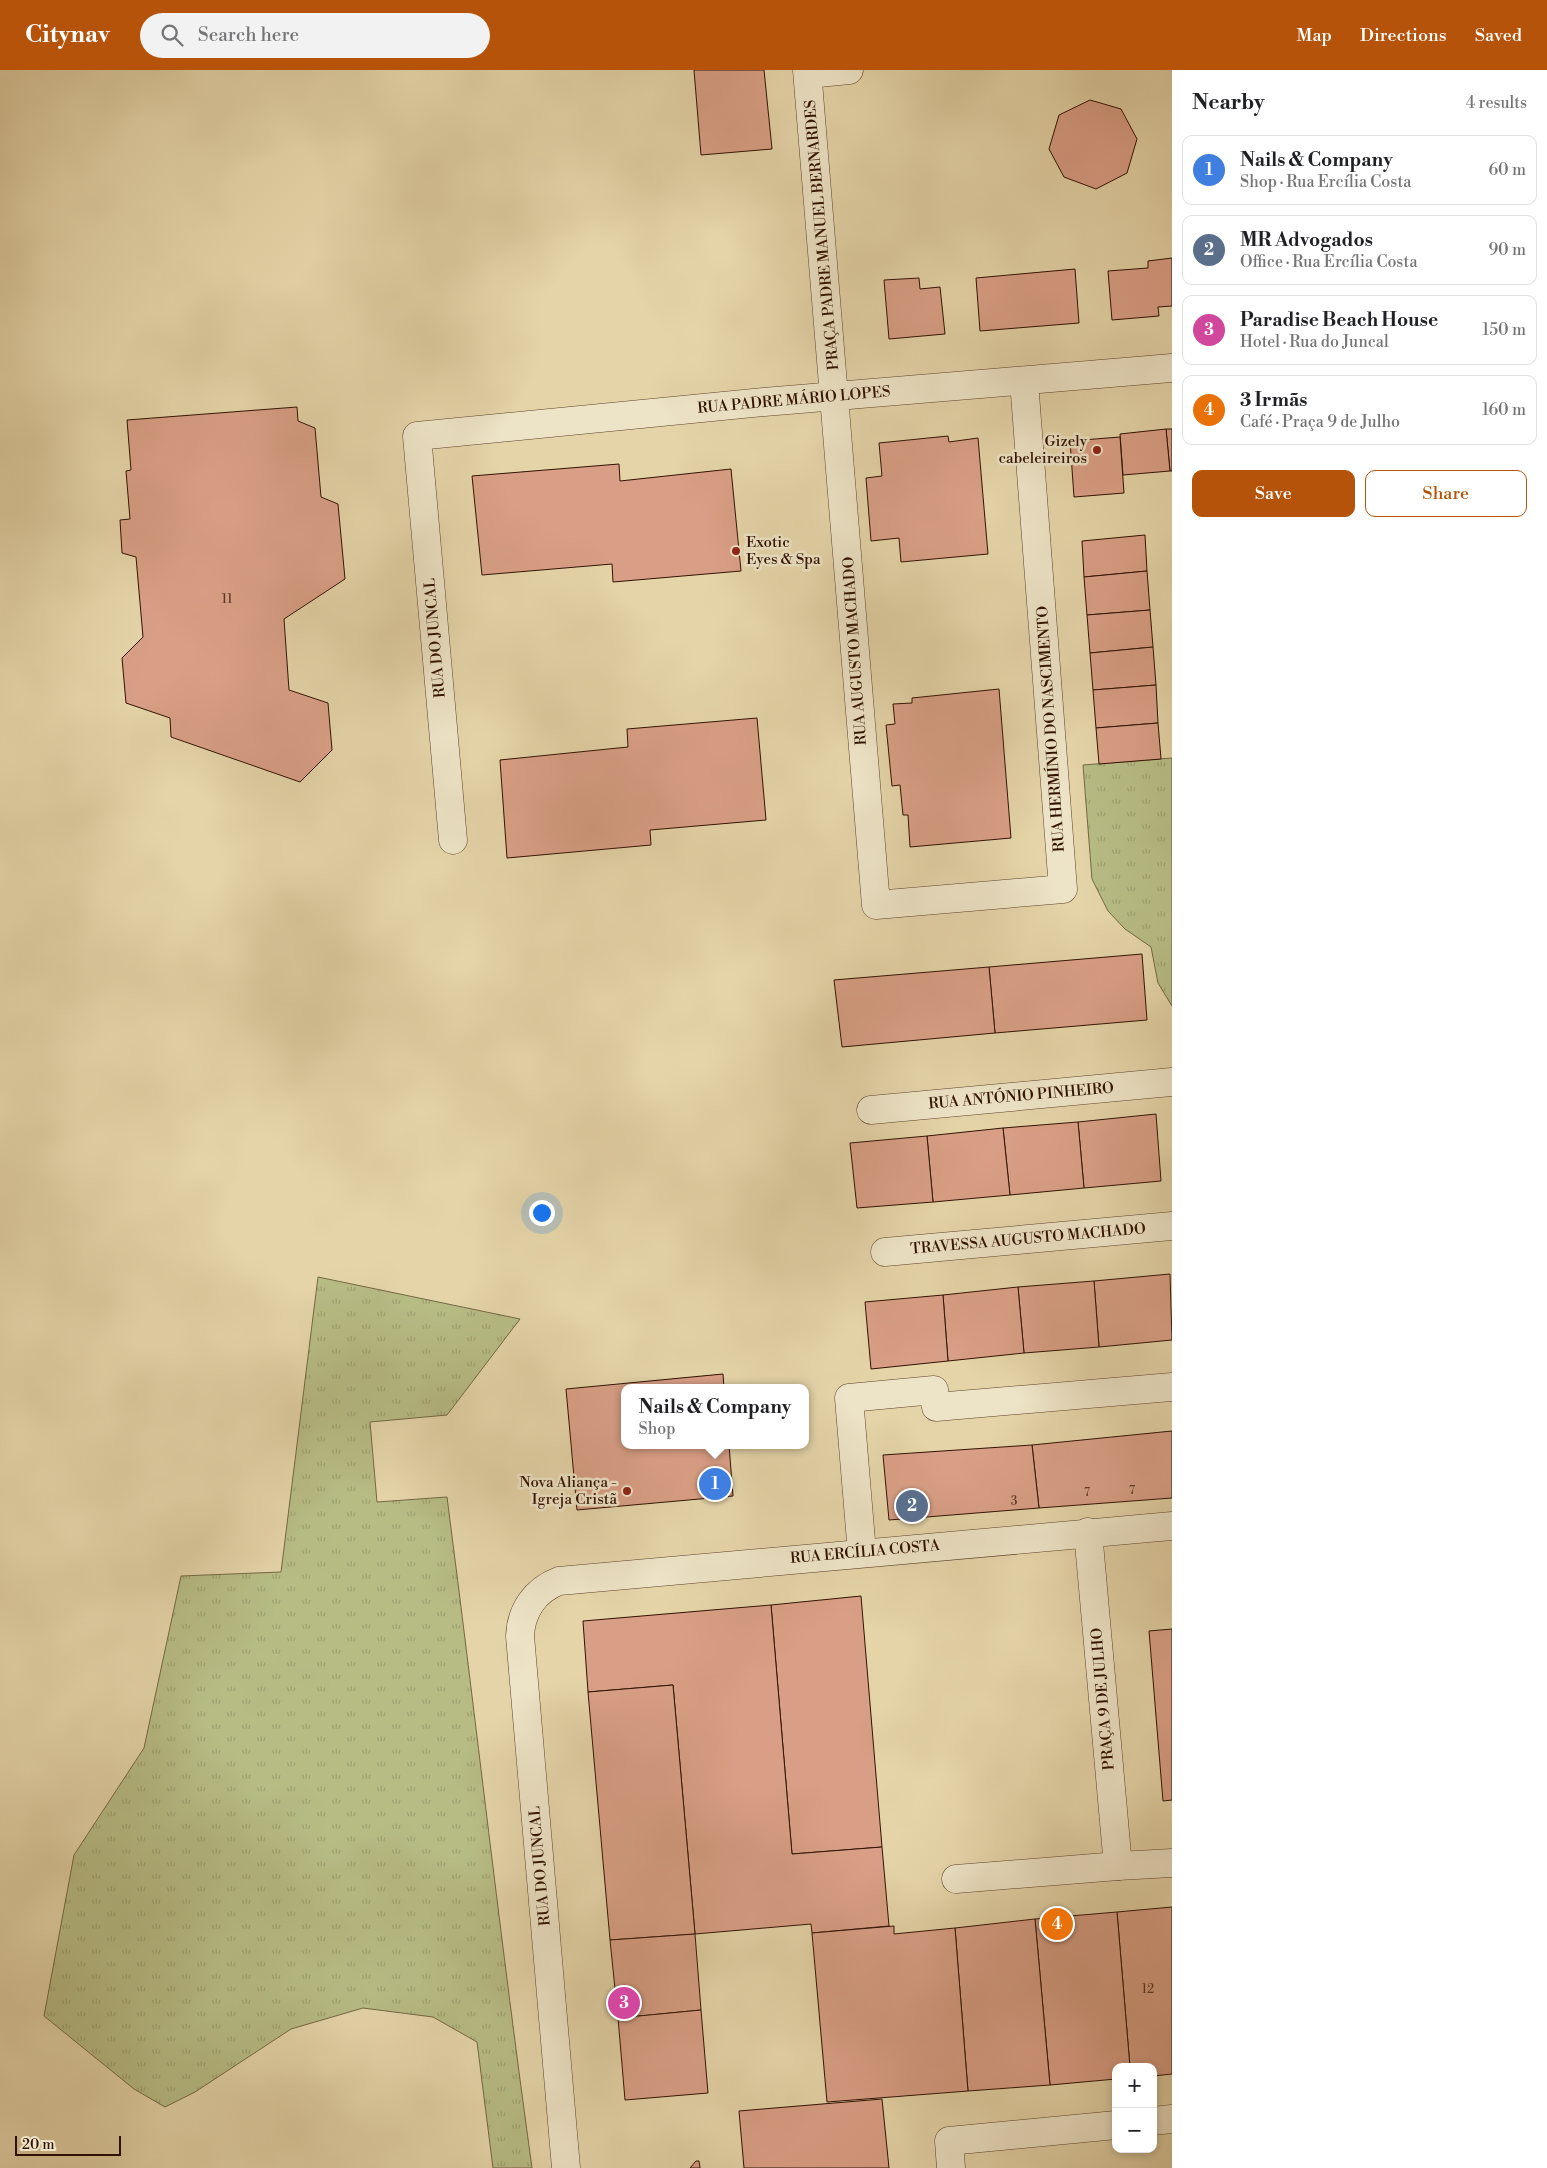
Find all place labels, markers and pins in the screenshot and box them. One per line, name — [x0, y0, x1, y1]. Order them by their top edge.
place label: Gizely cabeleireiros — [999, 432, 1088, 468]
marker: Gizely cabeleireiros — [1091, 444, 1103, 456]
place label: Exotic Eyes & Spa — [746, 533, 821, 569]
marker: Exotic Eyes & Spa — [730, 545, 742, 557]
pin: 1 — [699, 1465, 731, 1503]
place label: Nova Aliança - Igreja Cristã — [519, 1473, 617, 1509]
marker: Nova Aliança - Igreja Cristã — [621, 1485, 633, 1497]
pin: 2 — [896, 1487, 928, 1525]
pin: 4 — [1041, 1905, 1073, 1943]
pin: 3 — [608, 1984, 640, 2022]

